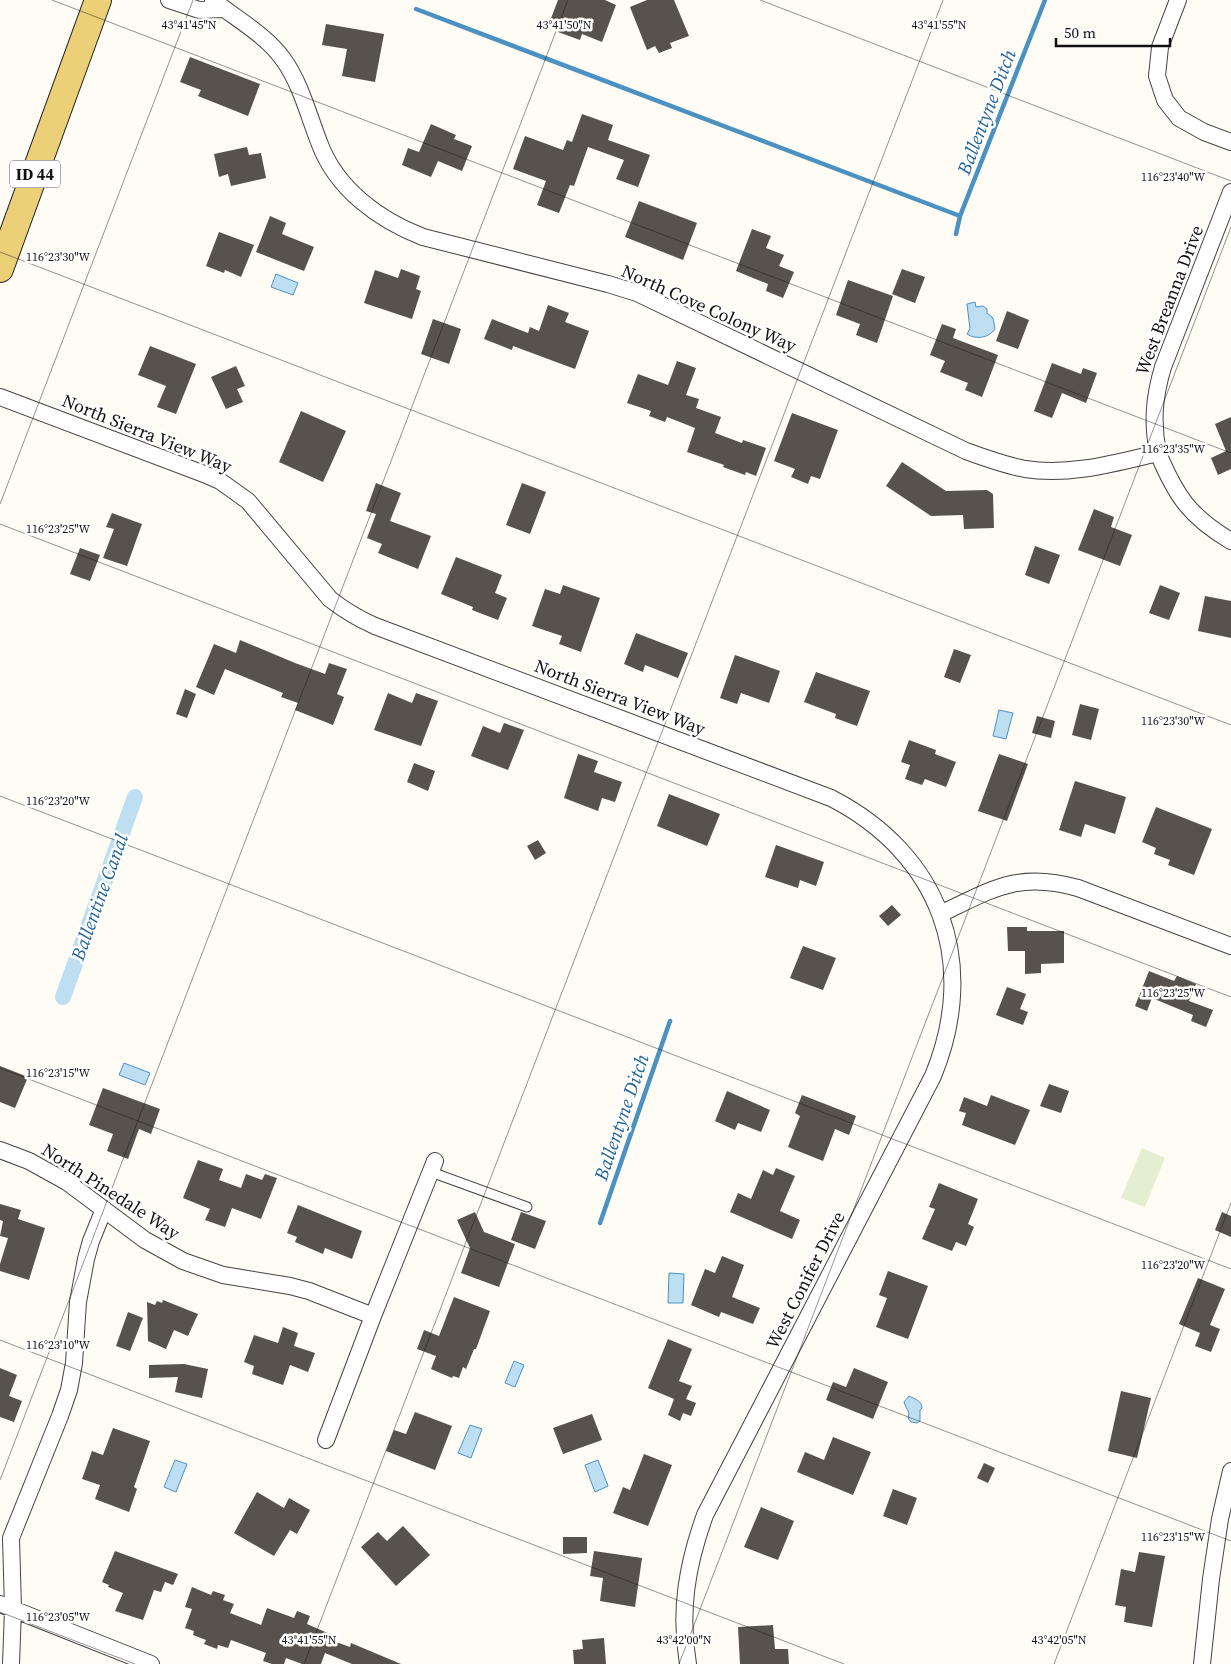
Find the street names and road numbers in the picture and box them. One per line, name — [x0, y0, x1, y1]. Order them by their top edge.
road number: ID 44 — [10, 160, 60, 188]
street label: West Breanna Drive — [1129, 222, 1209, 378]
street label: North Cove Colony Way — [618, 258, 801, 358]
street label: North Sierra View Way — [58, 388, 236, 479]
street label: North Sierra View Way — [531, 653, 710, 741]
street label: North Pinedale Way — [37, 1137, 185, 1245]
street label: West Conifer Drive — [760, 1207, 850, 1353]

